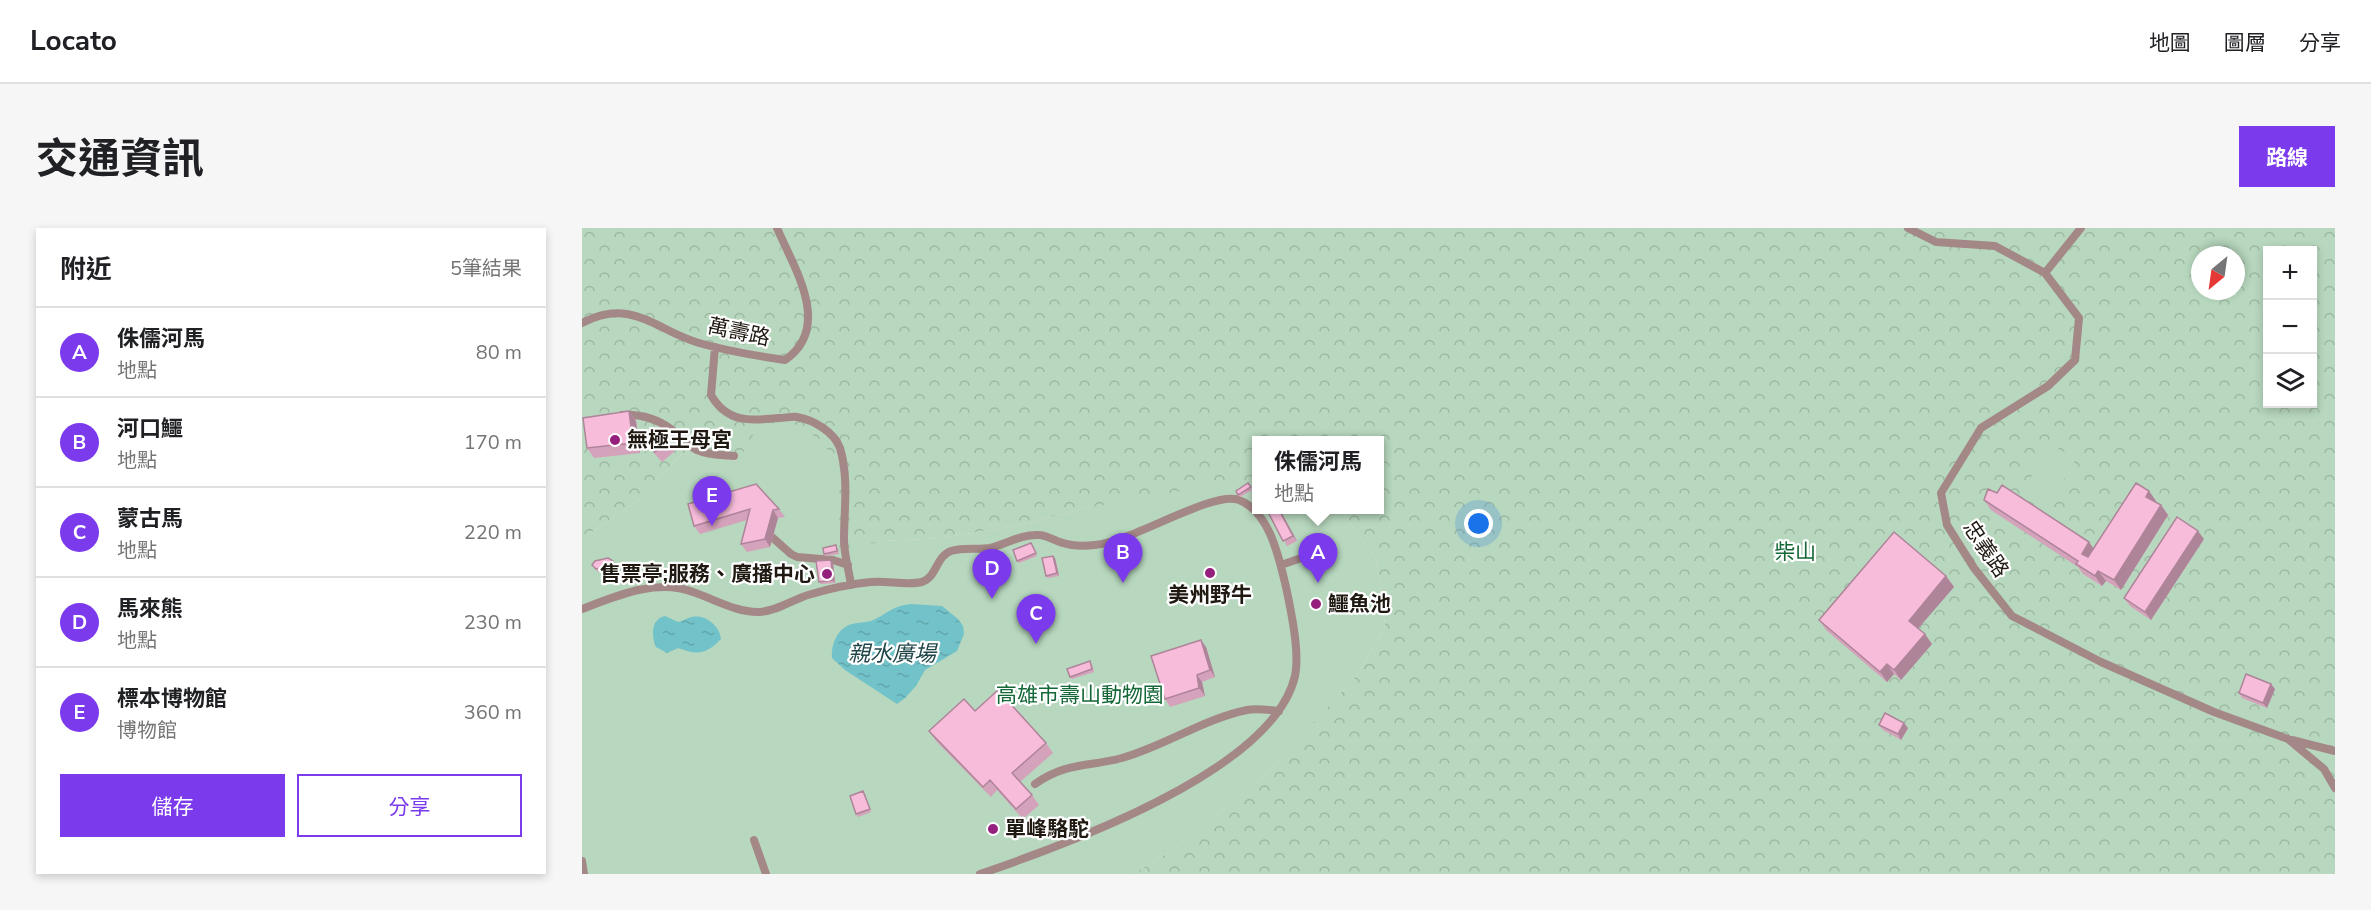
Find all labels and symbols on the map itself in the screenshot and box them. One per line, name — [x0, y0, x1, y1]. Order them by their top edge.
north arrow — [2191, 246, 2245, 300]
street label: 萬壽路 — [705, 312, 773, 352]
place label: 無極王母宮 — [627, 426, 732, 454]
marker: 無極王母宮 — [608, 433, 622, 447]
pin: E — [692, 476, 732, 526]
your location — [1464, 509, 1493, 538]
street label: 忠義路 — [1957, 515, 2015, 583]
pin: B — [1104, 534, 1142, 583]
pin: A — [1298, 534, 1338, 583]
park label: 柴山 — [1774, 538, 1816, 566]
pin: D — [972, 550, 1012, 599]
place label: 售票亭;服務、廣播中心 — [600, 560, 815, 588]
marker: 美州野牛 — [1203, 566, 1217, 580]
marker: 售票亭;服務、廣播中心 — [820, 567, 834, 581]
place label: 美州野牛 — [1168, 581, 1252, 609]
place label: 鱷魚池 — [1328, 590, 1391, 618]
pin: C — [1016, 594, 1056, 644]
marker: 鱷魚池 — [1309, 597, 1323, 611]
water label: 親水廣場 — [848, 639, 939, 669]
park label: 高雄市壽山動物園 — [996, 681, 1164, 709]
place label: 單峰駱駝 — [1005, 815, 1089, 843]
marker: 單峰駱駝 — [986, 822, 1000, 836]

